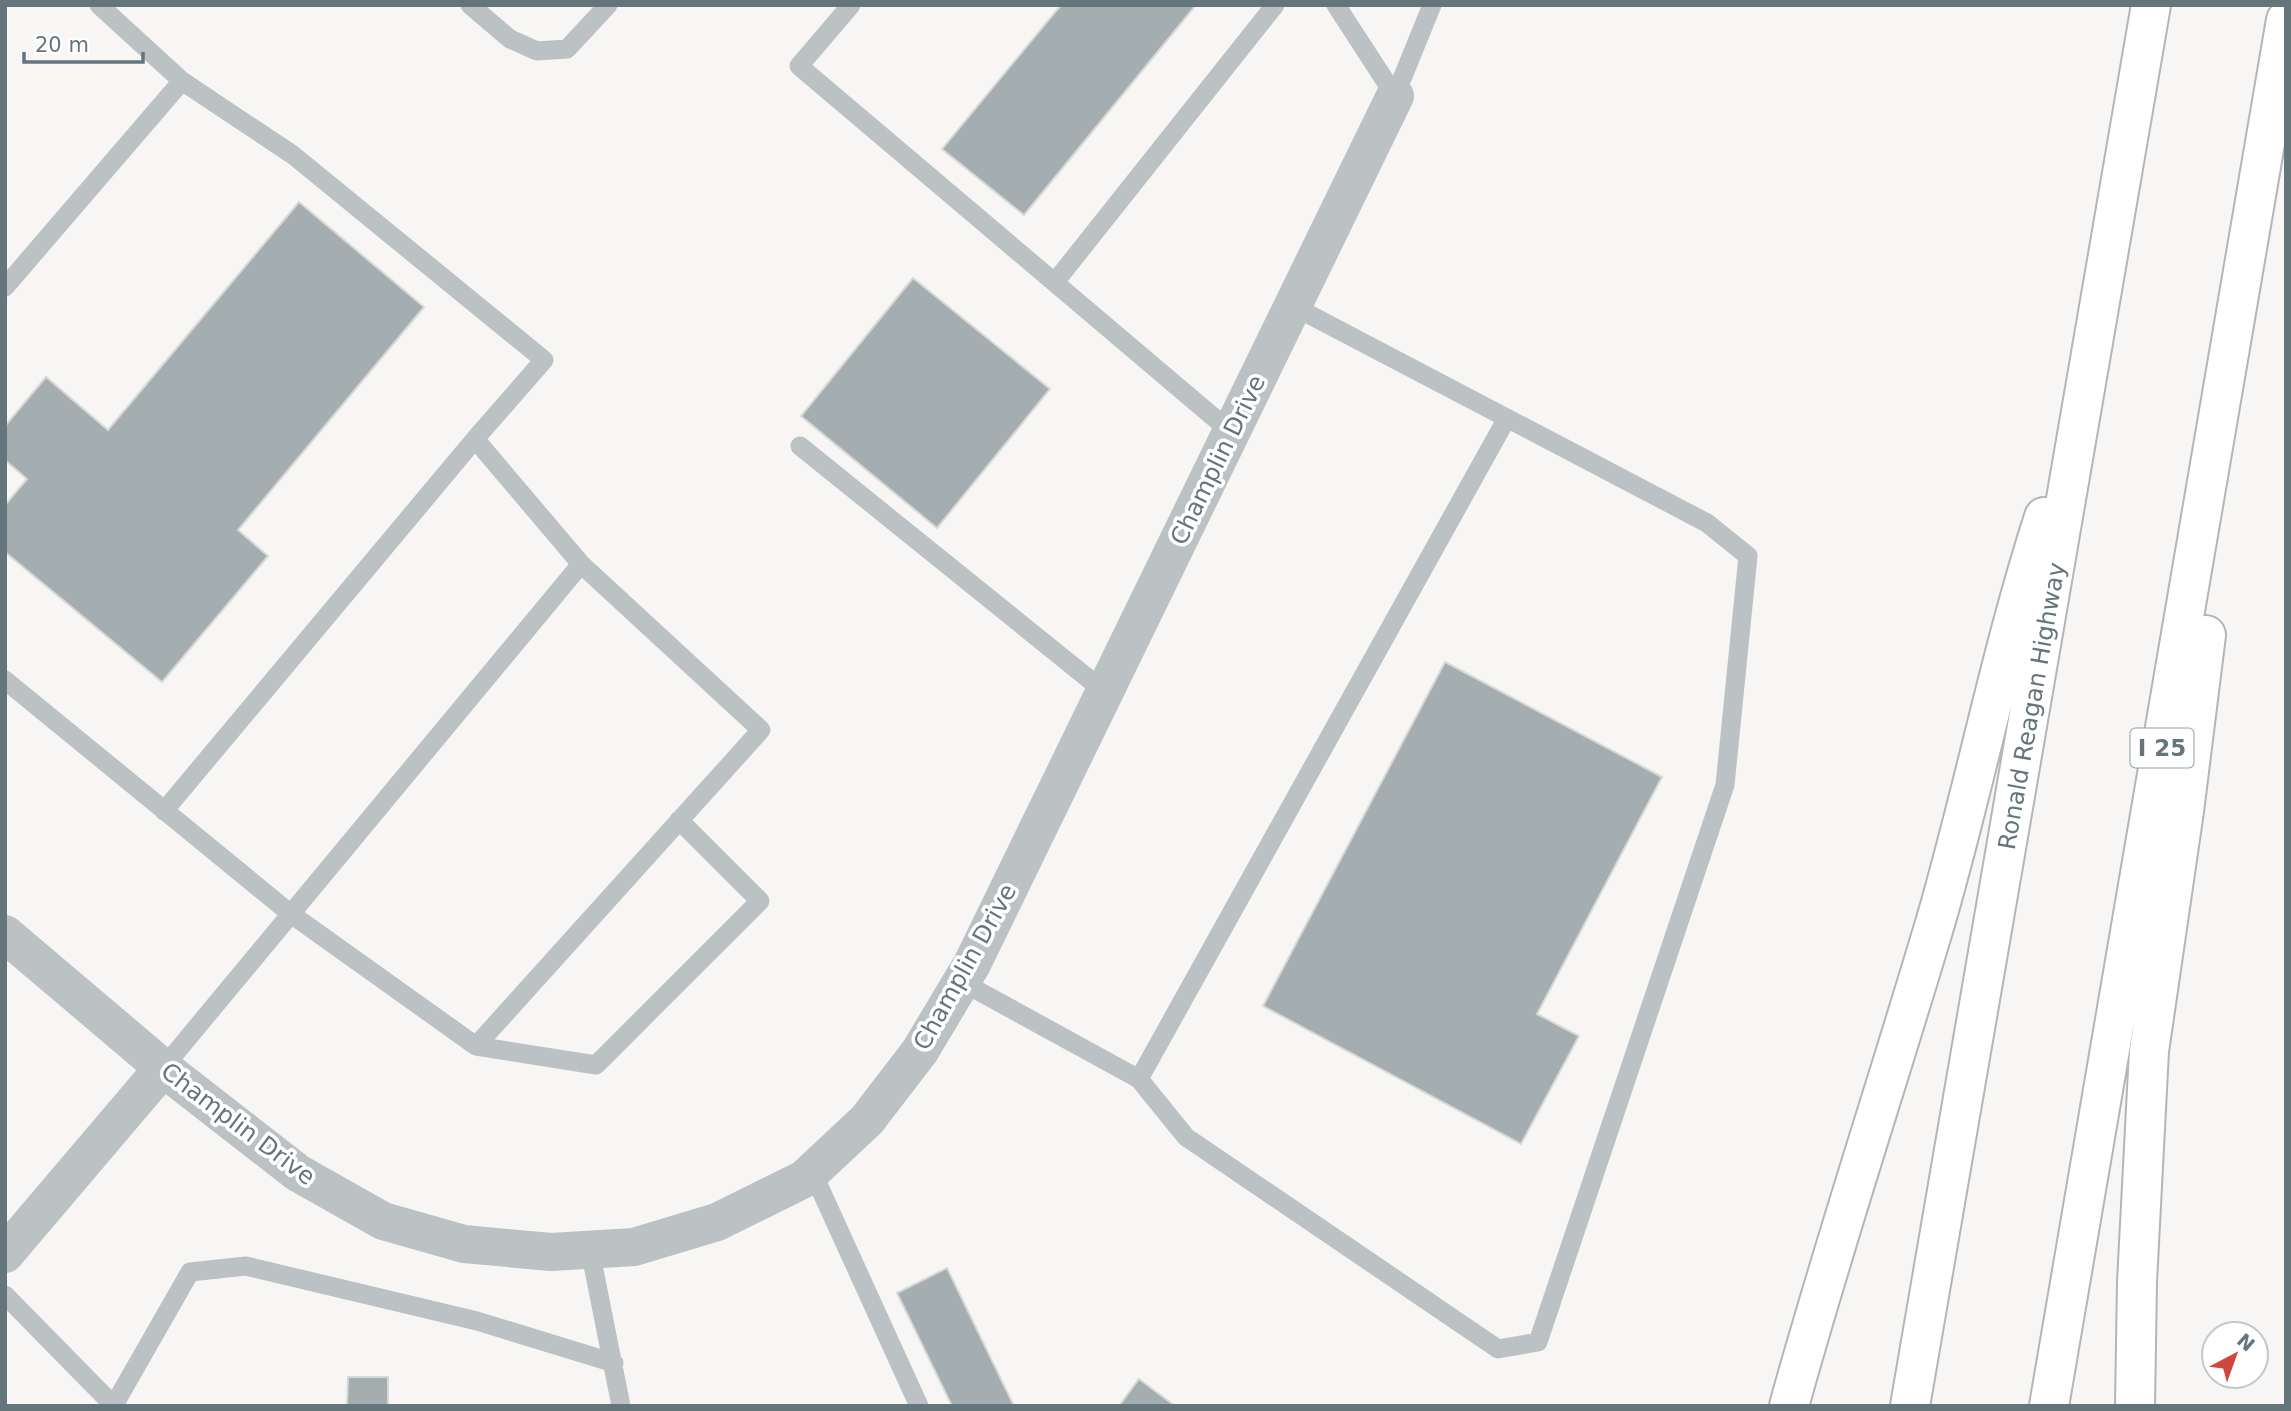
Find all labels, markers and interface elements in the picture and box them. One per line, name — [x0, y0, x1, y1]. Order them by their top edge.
scale bar — [24, 21, 144, 65]
text: 20 m — [35, 33, 89, 57]
street label: Champlin Drive — [1165, 371, 1271, 549]
street label: Ronald Reagan Highway — [1993, 560, 2071, 852]
road number: I 25 — [2130, 728, 2194, 768]
street label: Champlin Drive — [908, 879, 1022, 1055]
street label: Champlin Drive — [156, 1057, 320, 1191]
north arrow — [2200, 1320, 2270, 1390]
text: N — [2233, 1329, 2259, 1356]

